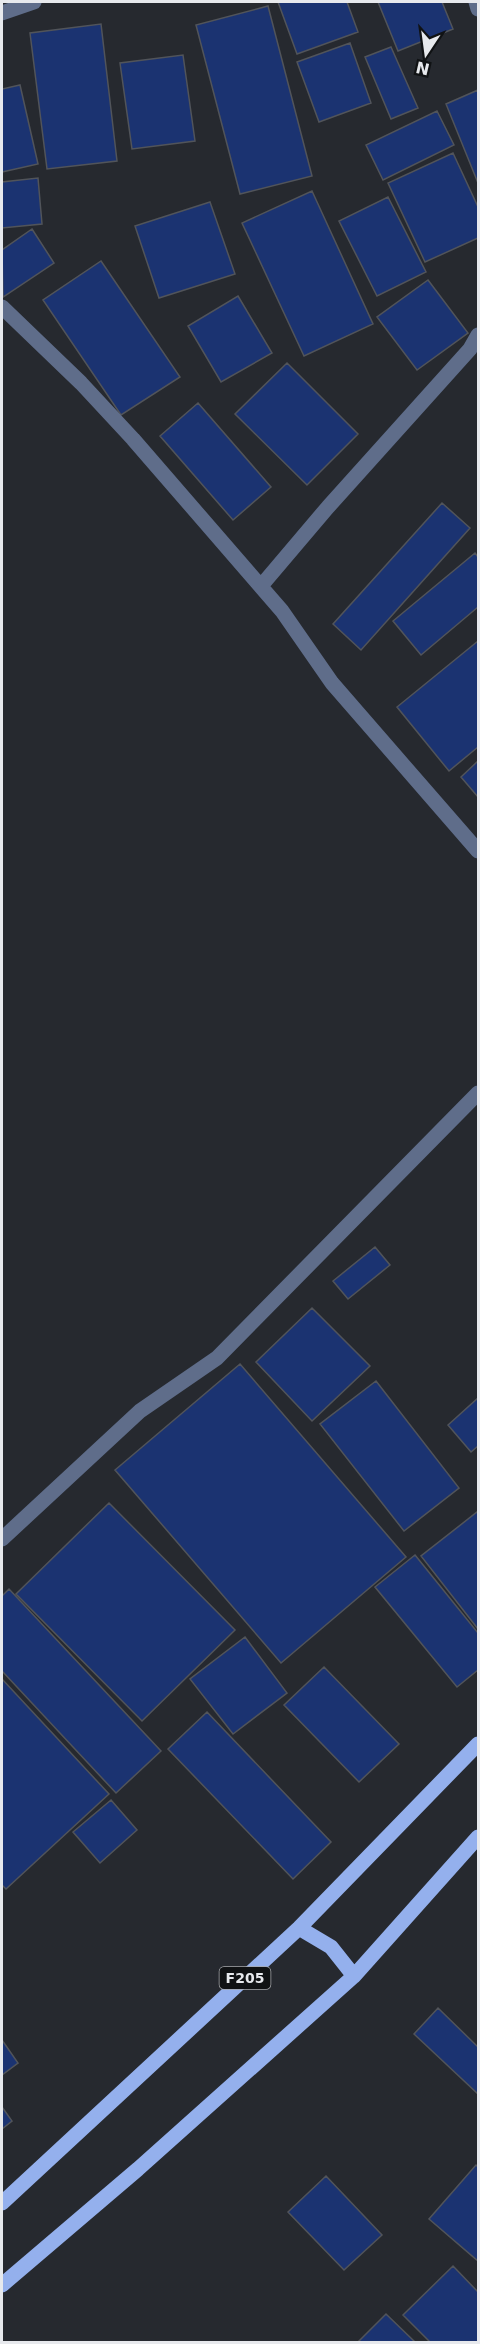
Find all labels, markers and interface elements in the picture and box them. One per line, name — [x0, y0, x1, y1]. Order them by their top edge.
north arrow — [396, 24, 456, 84]
text: N — [414, 57, 431, 79]
road number: F205 — [220, 1967, 270, 1989]

